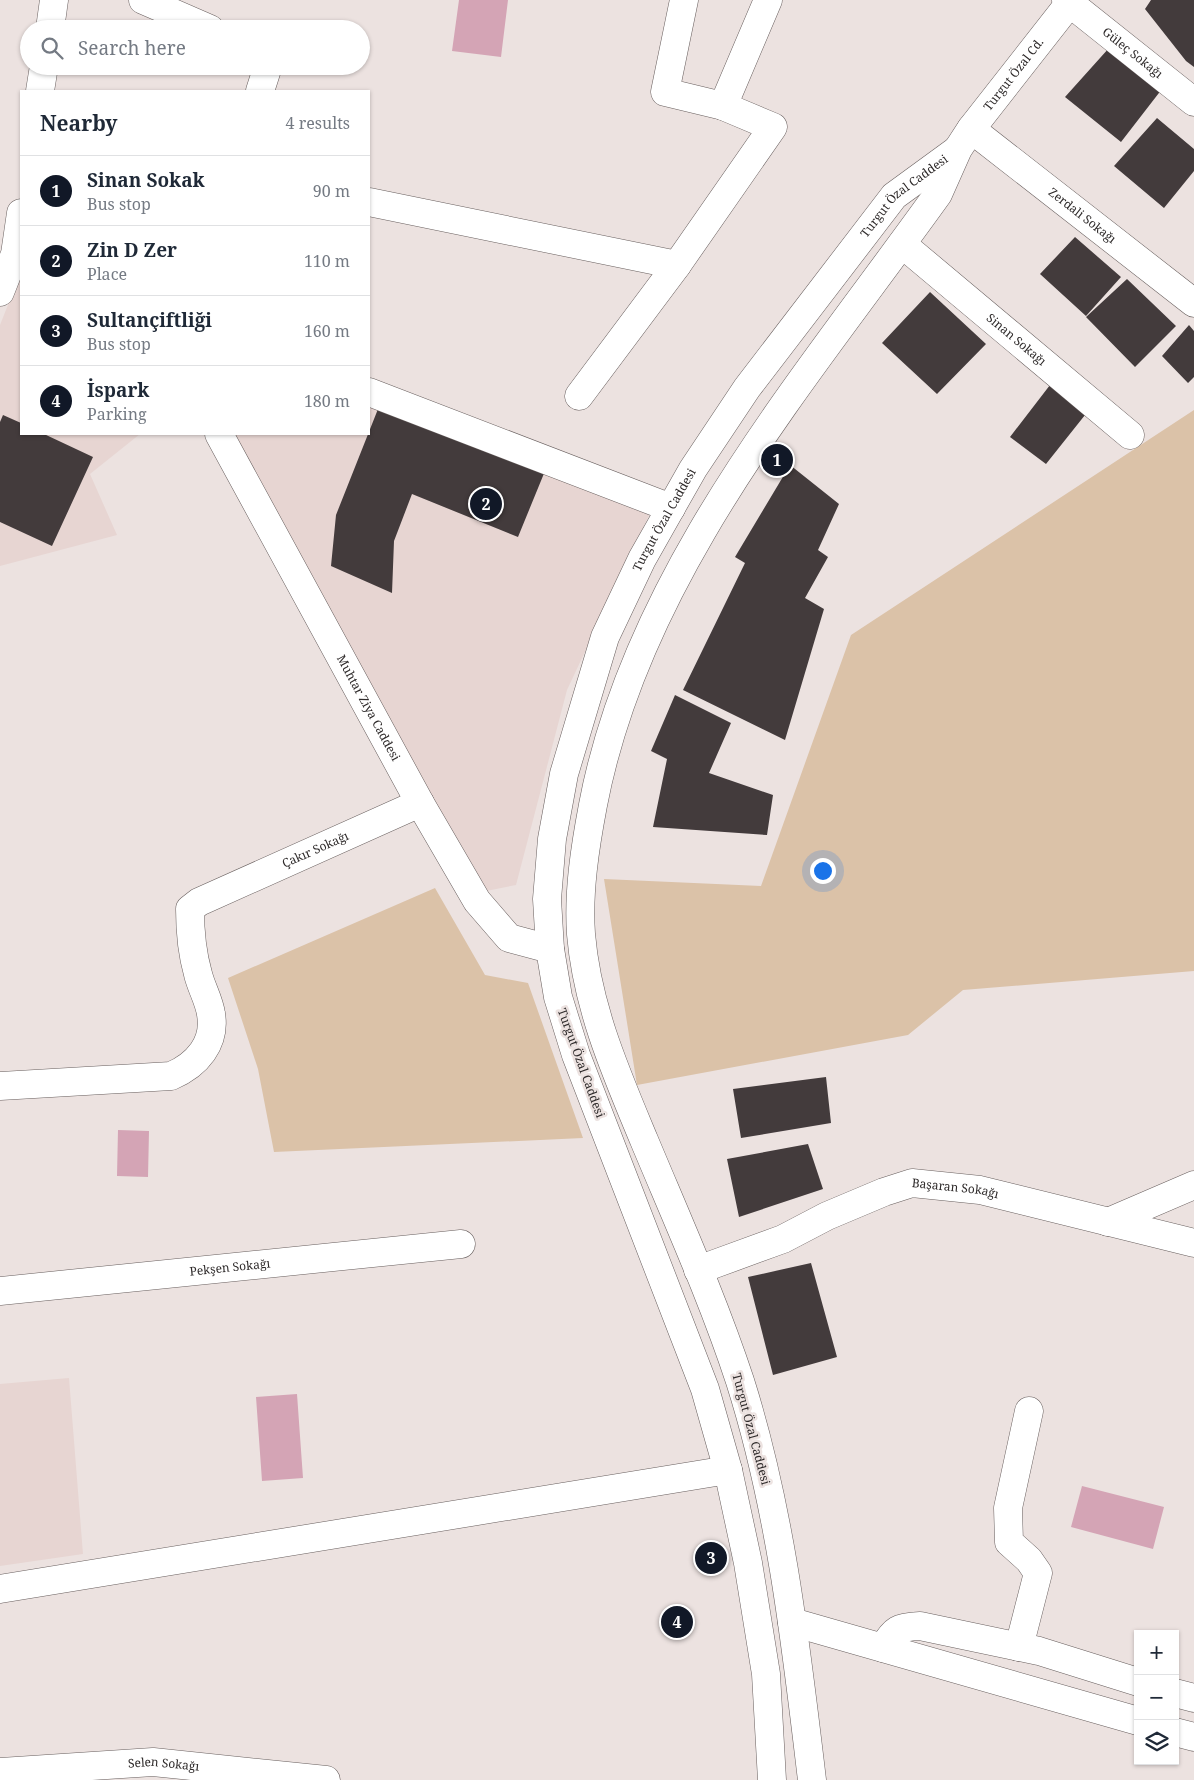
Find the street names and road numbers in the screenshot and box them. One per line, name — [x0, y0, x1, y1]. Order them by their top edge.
street label: Güleç Sokağı — [1099, 23, 1167, 82]
street label: Turgut Özal Cd. — [979, 34, 1047, 114]
street label: Turgut Özal Caddesi — [856, 150, 951, 241]
street label: Zerdali Sokağı — [1045, 184, 1120, 247]
street label: Sinan Sokağı — [983, 309, 1050, 369]
street label: Turgut Özal Caddesi — [628, 465, 700, 574]
street label: Muhtar Ziya Caddesi — [333, 652, 405, 764]
street label: Çakır Sokağı — [279, 827, 351, 872]
street label: Turgut Özal Caddesi — [554, 1006, 609, 1120]
street label: Başaran Sokağı — [911, 1174, 1001, 1202]
street label: Pekşen Sokağı — [189, 1254, 271, 1280]
street label: Turgut Özal Caddesi — [728, 1371, 775, 1487]
street label: Selen Sokağı — [127, 1753, 200, 1775]

